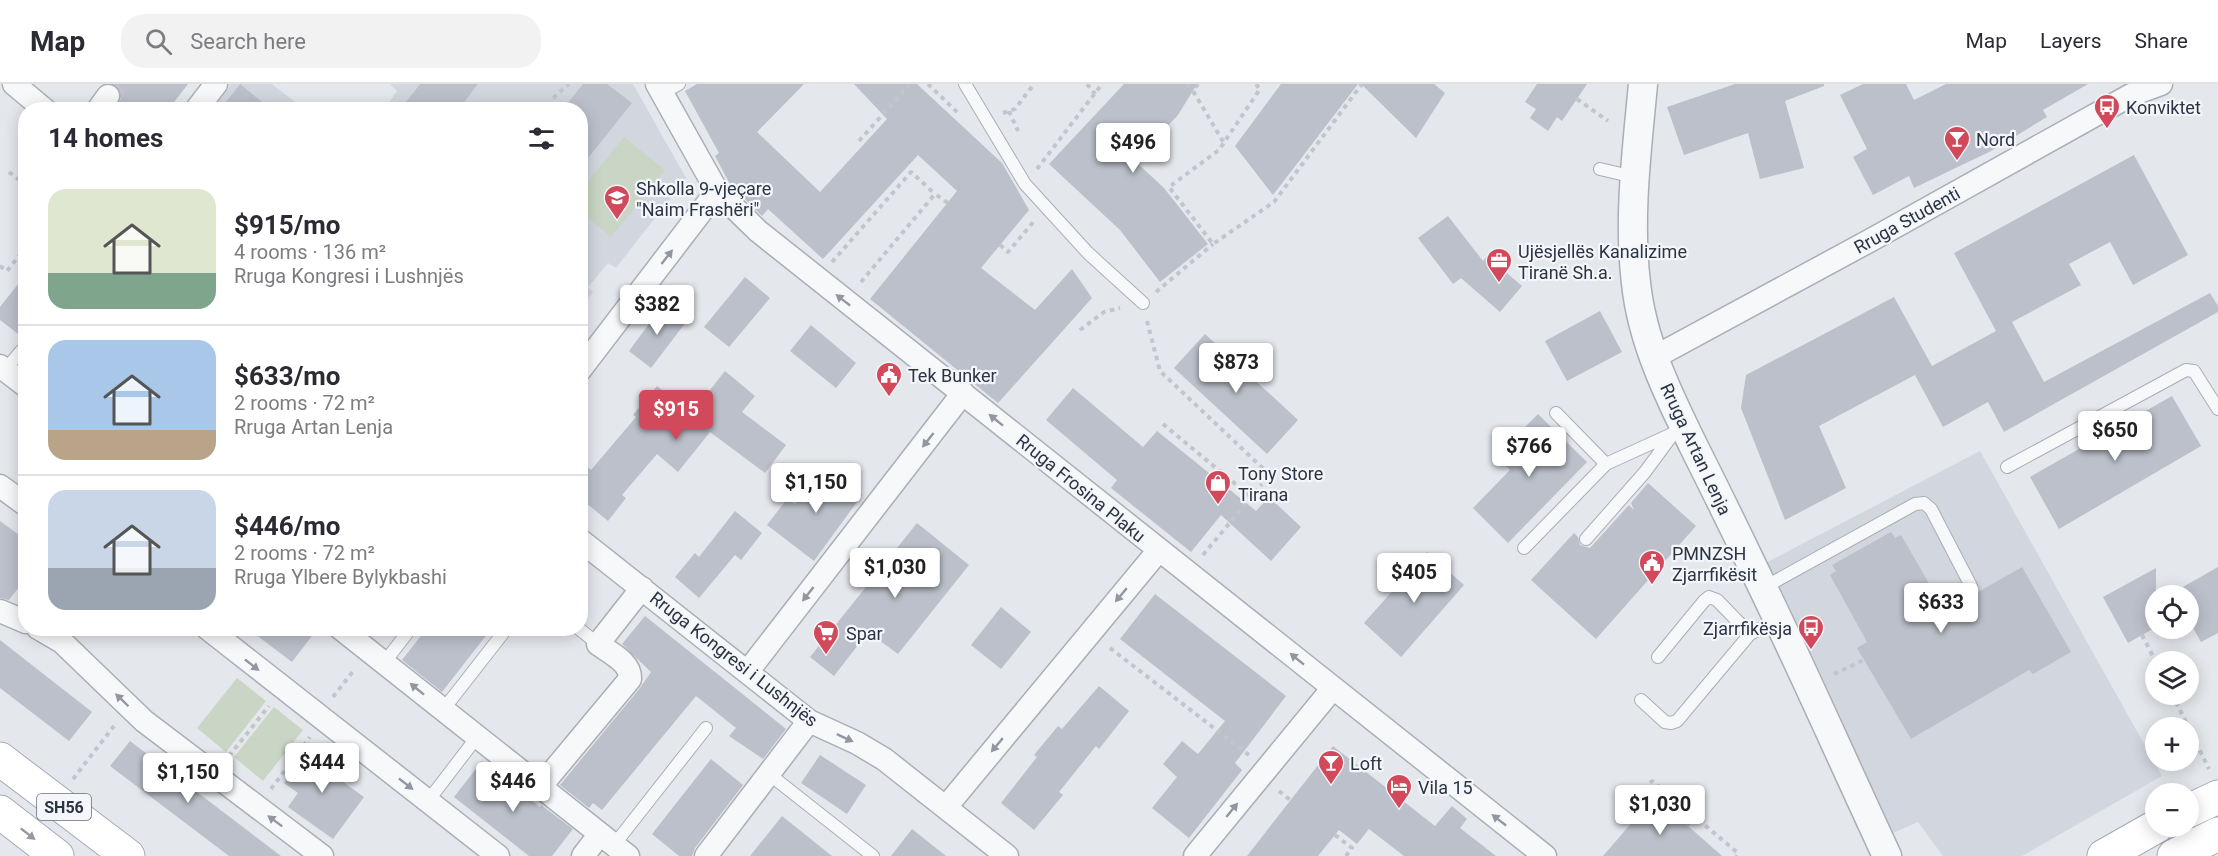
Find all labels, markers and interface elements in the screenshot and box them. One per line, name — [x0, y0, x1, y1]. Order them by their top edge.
search box — [121, 14, 541, 68]
text: Map — [30, 25, 85, 58]
icon: search — [142, 25, 175, 58]
text: Search here — [190, 29, 306, 54]
text: Map — [1965, 29, 2007, 53]
text: Layers — [2040, 29, 2101, 53]
text: Share — [2134, 29, 2188, 53]
bus stop icon: Konviktet — [2092, 92, 2122, 130]
place label: Konviktet — [2126, 97, 2201, 118]
icon: filters — [525, 122, 558, 155]
text: 14 homes — [48, 123, 163, 153]
pin: $496 — [1097, 123, 1169, 174]
bar icon: Nord — [1942, 124, 1972, 162]
place label: Nord — [1976, 129, 2015, 150]
text: $496 — [1110, 130, 1156, 154]
place label: Shkolla 9-vjeçare "Naim Frashëri" — [636, 178, 771, 220]
street label: Rruga Studenti — [1850, 182, 1964, 258]
school or university icon: Shkolla 9-vjeçare "Naim Frashëri" — [602, 183, 632, 221]
text: $915/mo — [234, 210, 341, 240]
icon: home — [96, 213, 168, 285]
text: 4 rooms · 136 m² — [234, 240, 386, 264]
place label: Ujësjellës Kanalizime Tiranë Sh.a. — [1518, 241, 1687, 283]
office icon: Ujësjellës Kanalizime Tiranë Sh.a. — [1484, 246, 1514, 284]
one-way arrow — [661, 249, 673, 264]
text: Rruga Kongresi i Lushnjës — [234, 264, 464, 288]
pin: $382 — [621, 285, 693, 336]
text: $382 — [634, 292, 680, 316]
one-way arrow — [835, 293, 851, 306]
pin: $873 — [1200, 343, 1272, 394]
text: $873 — [1213, 350, 1259, 374]
public building icon: Tek Bunker — [874, 360, 904, 398]
text: $633/mo — [234, 361, 341, 391]
icon: home — [96, 364, 168, 436]
place label: Tek Bunker — [908, 365, 997, 386]
street label: Rruga Artan Lenja — [1656, 380, 1736, 518]
pin: $915 — [640, 390, 712, 441]
text: 2 rooms · 72 m² — [234, 391, 375, 415]
text: $915 — [653, 397, 699, 421]
pin: $650 — [2079, 411, 2151, 462]
one-way arrow — [989, 414, 1004, 427]
text: Rruga Artan Lenja — [234, 415, 393, 439]
text: $650 — [2092, 418, 2138, 442]
pin: $766 — [1493, 427, 1565, 478]
street label: Rruga Frosina Plaku — [1012, 430, 1150, 546]
one-way arrow — [922, 432, 934, 447]
text: $766 — [1506, 434, 1552, 458]
pin: $1,150 — [767, 463, 865, 514]
place label: Tony Store Tirana — [1238, 463, 1323, 505]
shop icon: Tony Store Tirana — [1203, 468, 1233, 506]
text: $1,150 — [785, 470, 847, 494]
text: $446/mo — [234, 511, 341, 541]
icon: home — [96, 514, 168, 586]
text: 2 rooms · 72 m² — [234, 541, 375, 565]
place label: PMNZSH Zjarrfikësit — [1672, 543, 1757, 585]
pin: $1,030 — [846, 548, 944, 599]
public building icon: PMNZSH Zjarrfikësit — [1637, 548, 1667, 586]
pin: $405 — [1378, 553, 1450, 604]
text: $1,030 — [864, 555, 926, 579]
text: $405 — [1391, 560, 1437, 584]
text: Rruga Ylbere Bylykbashi — [234, 565, 447, 589]
pin: $633 — [1905, 583, 1977, 634]
map controls — [2145, 585, 2199, 837]
button: locate — [2145, 585, 2199, 639]
one-way arrow — [803, 586, 815, 601]
street label: Rruga Kongresi i Lushnjës — [646, 587, 822, 731]
one-way arrow — [1115, 587, 1128, 603]
text: $633 — [1918, 590, 1964, 614]
bus stop icon: Zjarrfikësja — [1796, 613, 1826, 651]
supermarket icon: Spar — [811, 618, 841, 656]
place label: Zjarrfikësja — [1703, 618, 1792, 639]
place label: Spar — [846, 623, 883, 644]
button: layers — [2145, 651, 2199, 705]
one-way arrow — [1289, 654, 1304, 666]
one-way arrow — [245, 658, 260, 670]
one-way arrow — [409, 683, 425, 696]
one-way arrow — [115, 693, 130, 707]
button: + — [2145, 717, 2199, 771]
one-way arrow — [837, 733, 854, 742]
one-way arrow — [991, 737, 1004, 752]
pin: $444 — [286, 743, 358, 794]
bar icon: Loft — [1316, 748, 1346, 786]
text: $444 — [299, 750, 345, 774]
pin: $1,150 — [139, 753, 237, 804]
place label: Loft — [1350, 753, 1382, 774]
text: $1,150 — [157, 760, 219, 784]
pin: $446 — [477, 762, 549, 813]
text: $446 — [490, 769, 536, 793]
hotel icon: Vila 15 — [1384, 772, 1414, 810]
place label: Vila 15 — [1418, 777, 1473, 798]
one-way arrow — [399, 778, 414, 790]
button: − — [2145, 783, 2199, 837]
pin: $1,030 — [1611, 785, 1709, 836]
text: $1,030 — [1629, 792, 1691, 816]
road number: SH56 — [37, 794, 91, 820]
one-way arrow — [1225, 803, 1237, 818]
one-way arrow — [1491, 813, 1507, 826]
one-way arrow — [268, 815, 283, 827]
one-way arrow — [20, 828, 36, 840]

